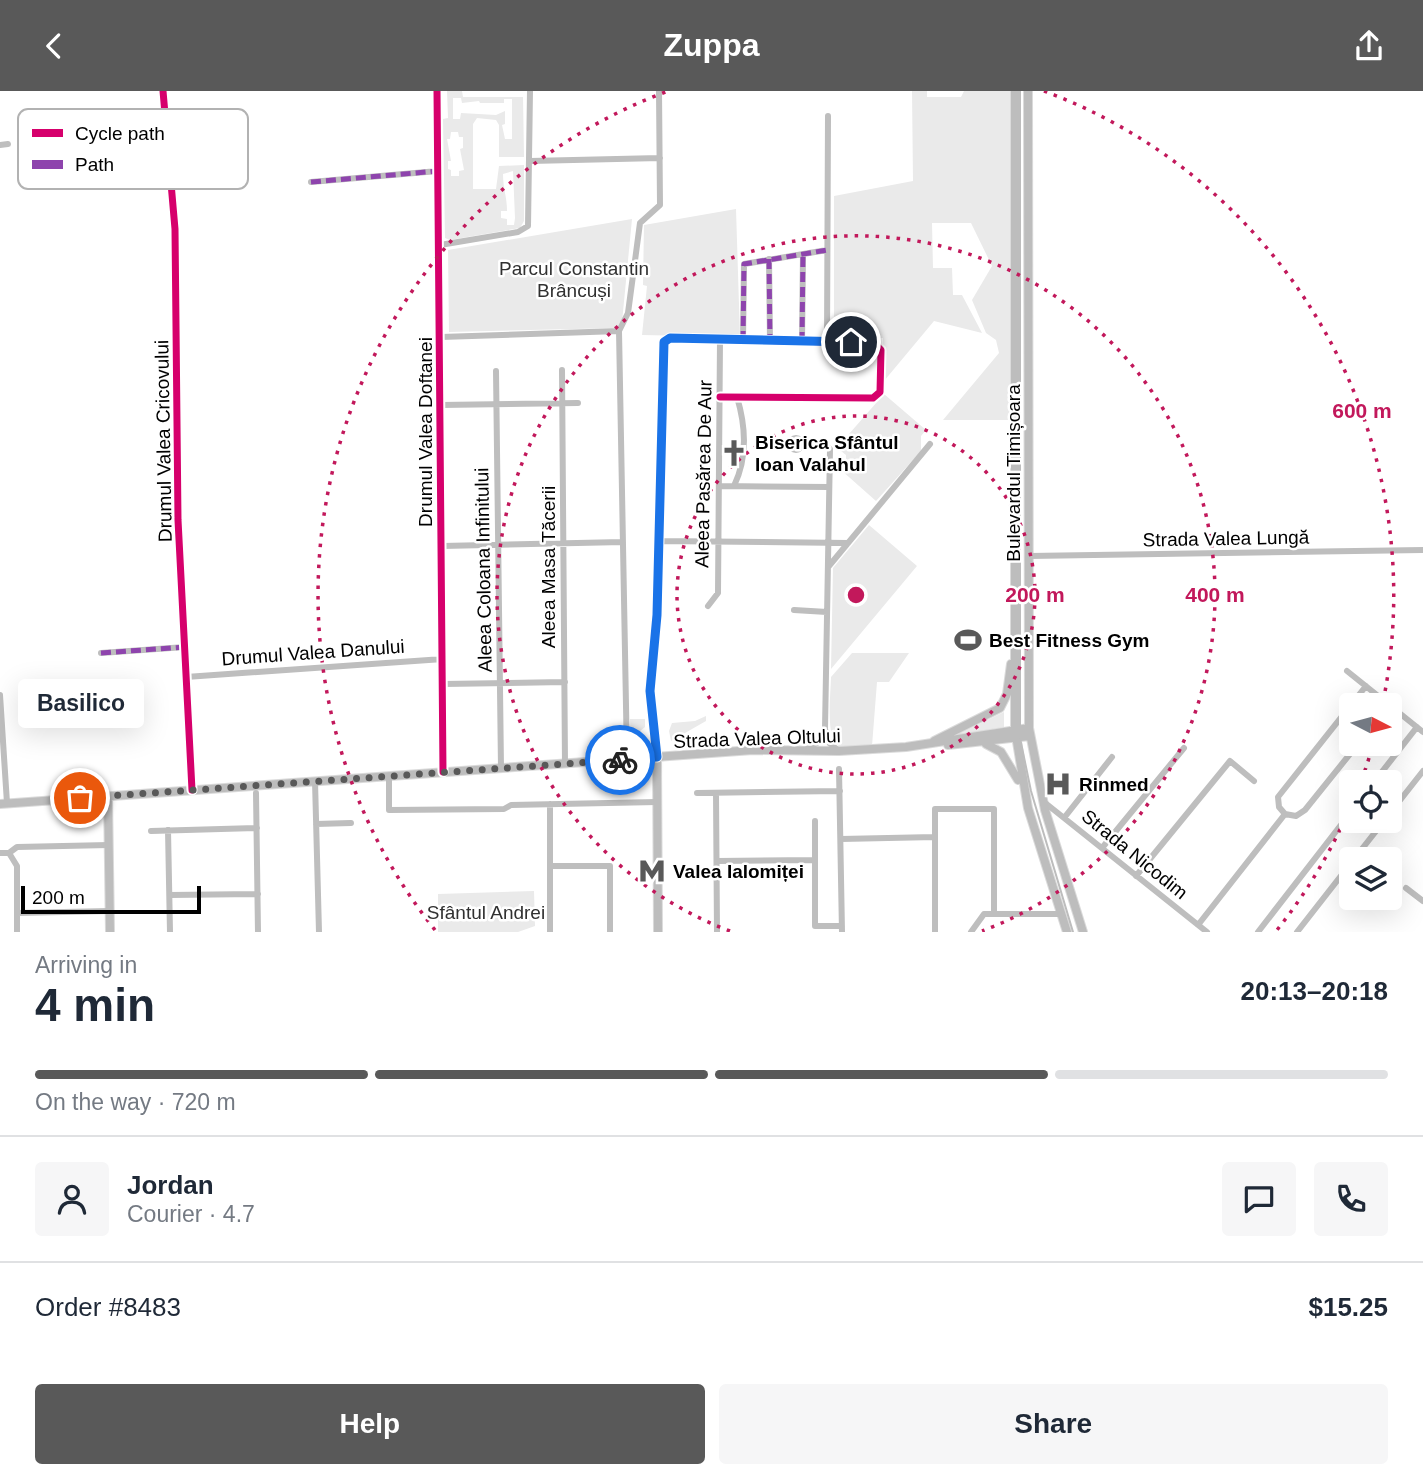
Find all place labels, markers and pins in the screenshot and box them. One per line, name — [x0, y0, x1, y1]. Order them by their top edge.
pin — [821, 312, 881, 372]
place label: Biserica Sfântul Ioan Valahul — [755, 432, 899, 475]
church icon: Biserica Sfântul Ioan Valahul — [719, 438, 749, 468]
centre of rings — [844, 583, 868, 607]
sports icon: Best Fitness Gym — [953, 625, 983, 655]
place label: Best Fitness Gym — [989, 630, 1150, 651]
callout: Basilico — [17, 679, 143, 728]
pin — [50, 768, 110, 828]
hospital icon: Rinmed — [1043, 769, 1073, 799]
place label: Rinmed — [1079, 774, 1149, 795]
metro station icon: Valea Ialomiței — [637, 856, 667, 886]
place label: Valea Ialomiței — [673, 861, 804, 882]

